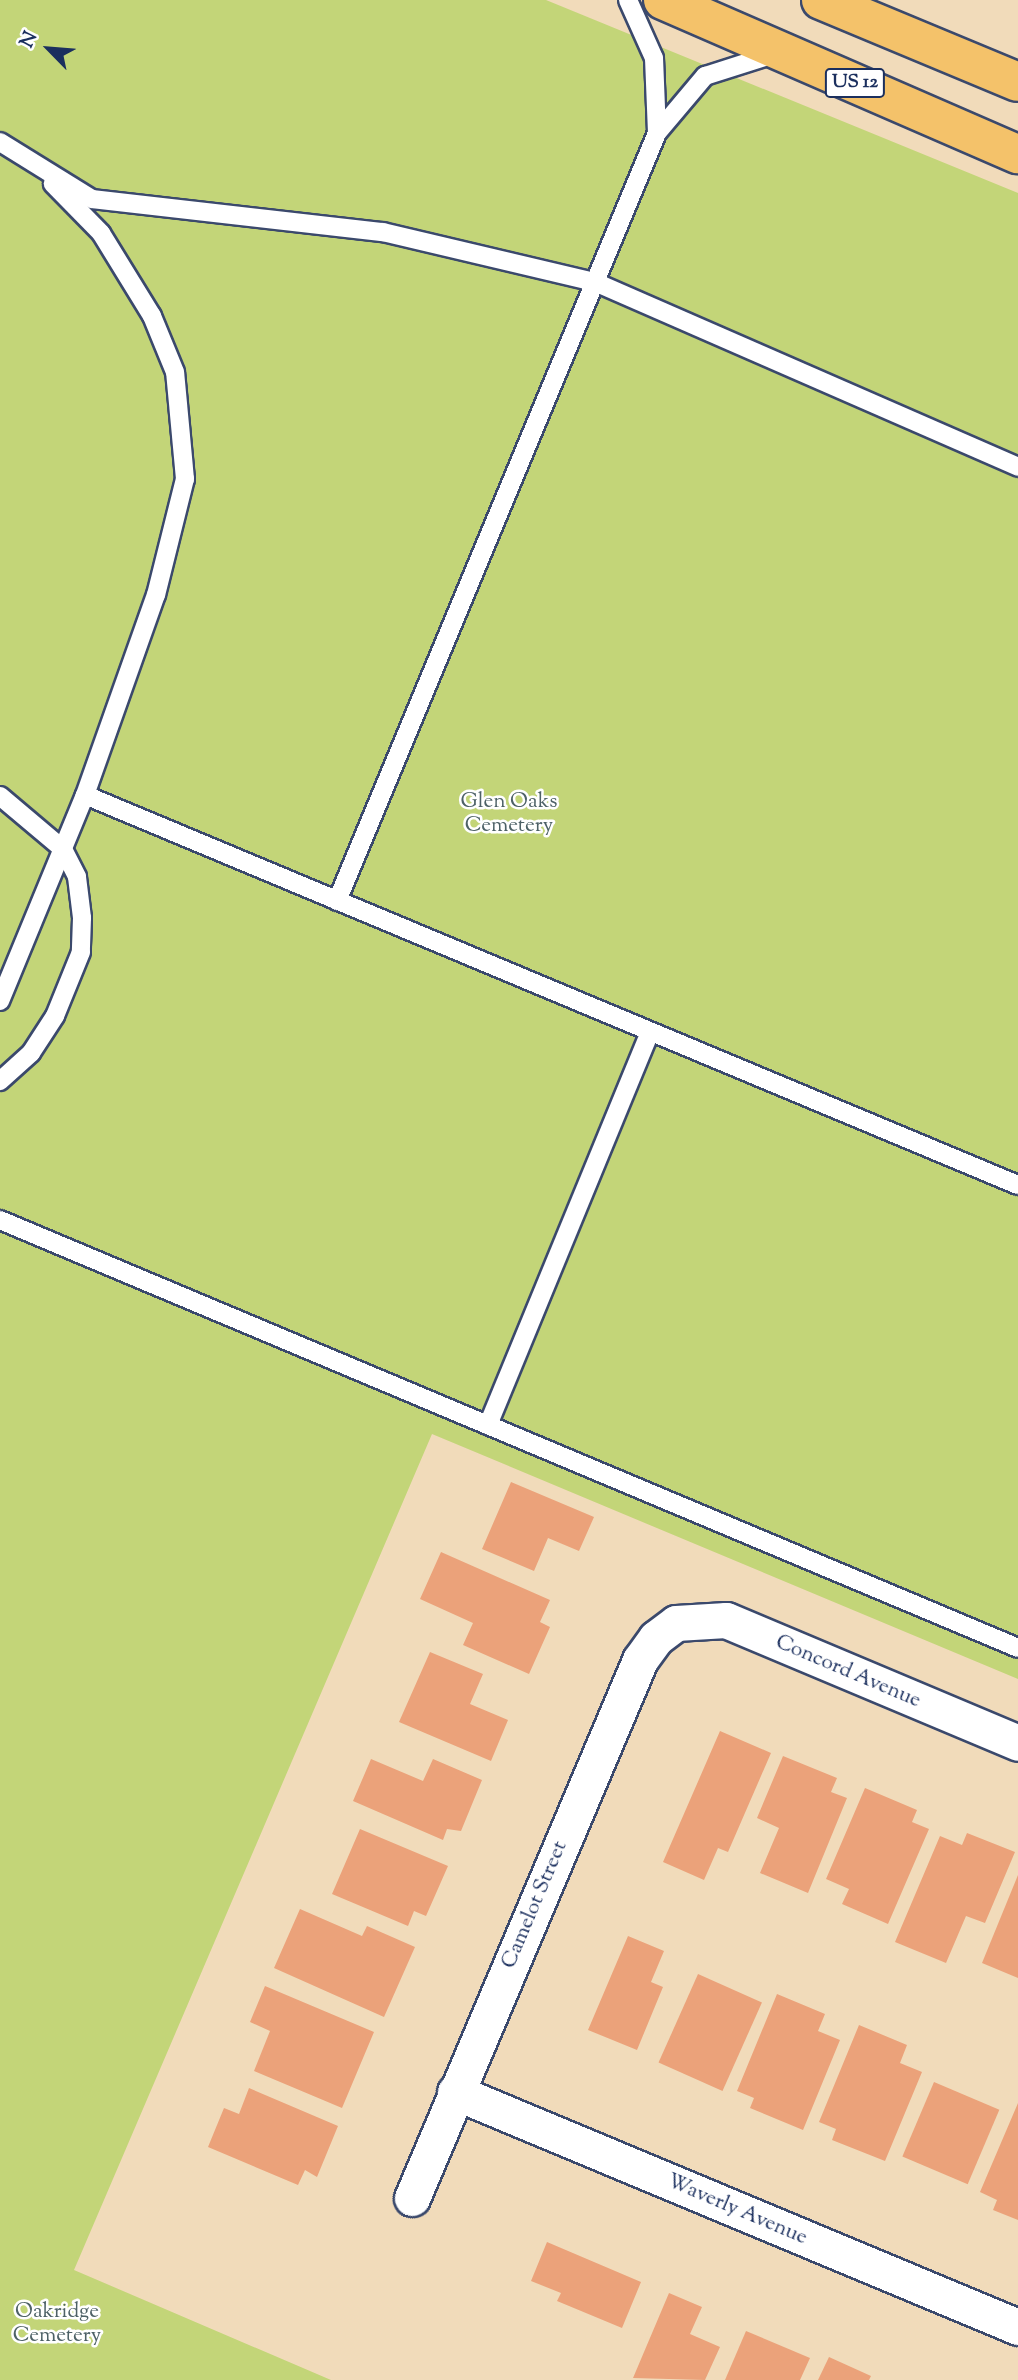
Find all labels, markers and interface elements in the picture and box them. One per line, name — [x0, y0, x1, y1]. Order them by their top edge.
north arrow — [14, 14, 84, 84]
text: N — [14, 27, 45, 53]
road number: US 12 — [824, 68, 886, 99]
park label: Glen Oaks Cemetery — [461, 789, 557, 839]
street label: Concord Avenue — [772, 1630, 924, 1714]
street label: Camelot Street — [497, 1837, 573, 1973]
street label: Waverly Avenue — [663, 2169, 811, 2251]
park label: Oakridge Cemetery — [13, 2299, 101, 2349]

